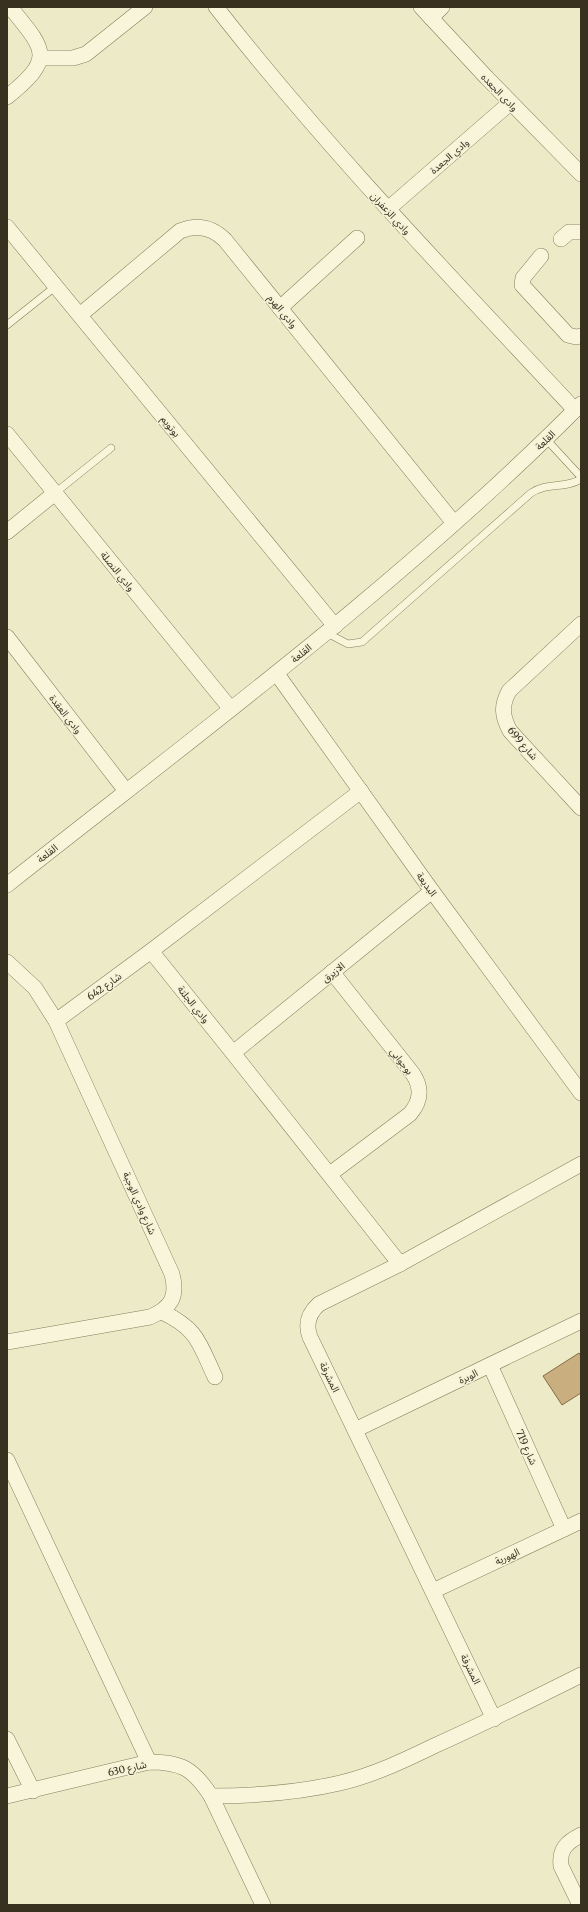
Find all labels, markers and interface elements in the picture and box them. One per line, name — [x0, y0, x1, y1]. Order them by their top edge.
street label: وادى الجعده — [478, 71, 521, 114]
street label: وادي الجعدة — [427, 136, 472, 178]
street label: وادي الزعفران — [367, 189, 414, 238]
street label: وادي الهرم — [263, 292, 300, 332]
street label: بوتويم — [157, 413, 183, 440]
street label: القلعة — [533, 428, 558, 453]
street label: وادي النصلة — [97, 549, 138, 595]
street label: القلعة — [288, 641, 314, 666]
street label: وادي العقدة — [45, 692, 85, 737]
street label: شارع 699 — [504, 724, 541, 763]
street label: القلعة — [34, 841, 60, 866]
street label: البديعة — [413, 870, 440, 899]
street label: الازيرق — [319, 959, 347, 986]
street label: شارع 642 — [84, 969, 125, 1004]
street label: وادي الجلتة — [174, 983, 213, 1027]
street label: بوجوابي — [386, 1045, 416, 1078]
street label: شارع وادي الوجبة — [119, 1170, 159, 1237]
street label: المشرفة — [317, 1360, 342, 1395]
street label: الوبرة — [456, 1366, 480, 1387]
street label: شارع 719 — [512, 1427, 540, 1468]
street label: الهورية — [493, 1545, 522, 1568]
street label: المشرفة — [458, 1652, 483, 1687]
street label: شارع 630 — [106, 1758, 148, 1780]

